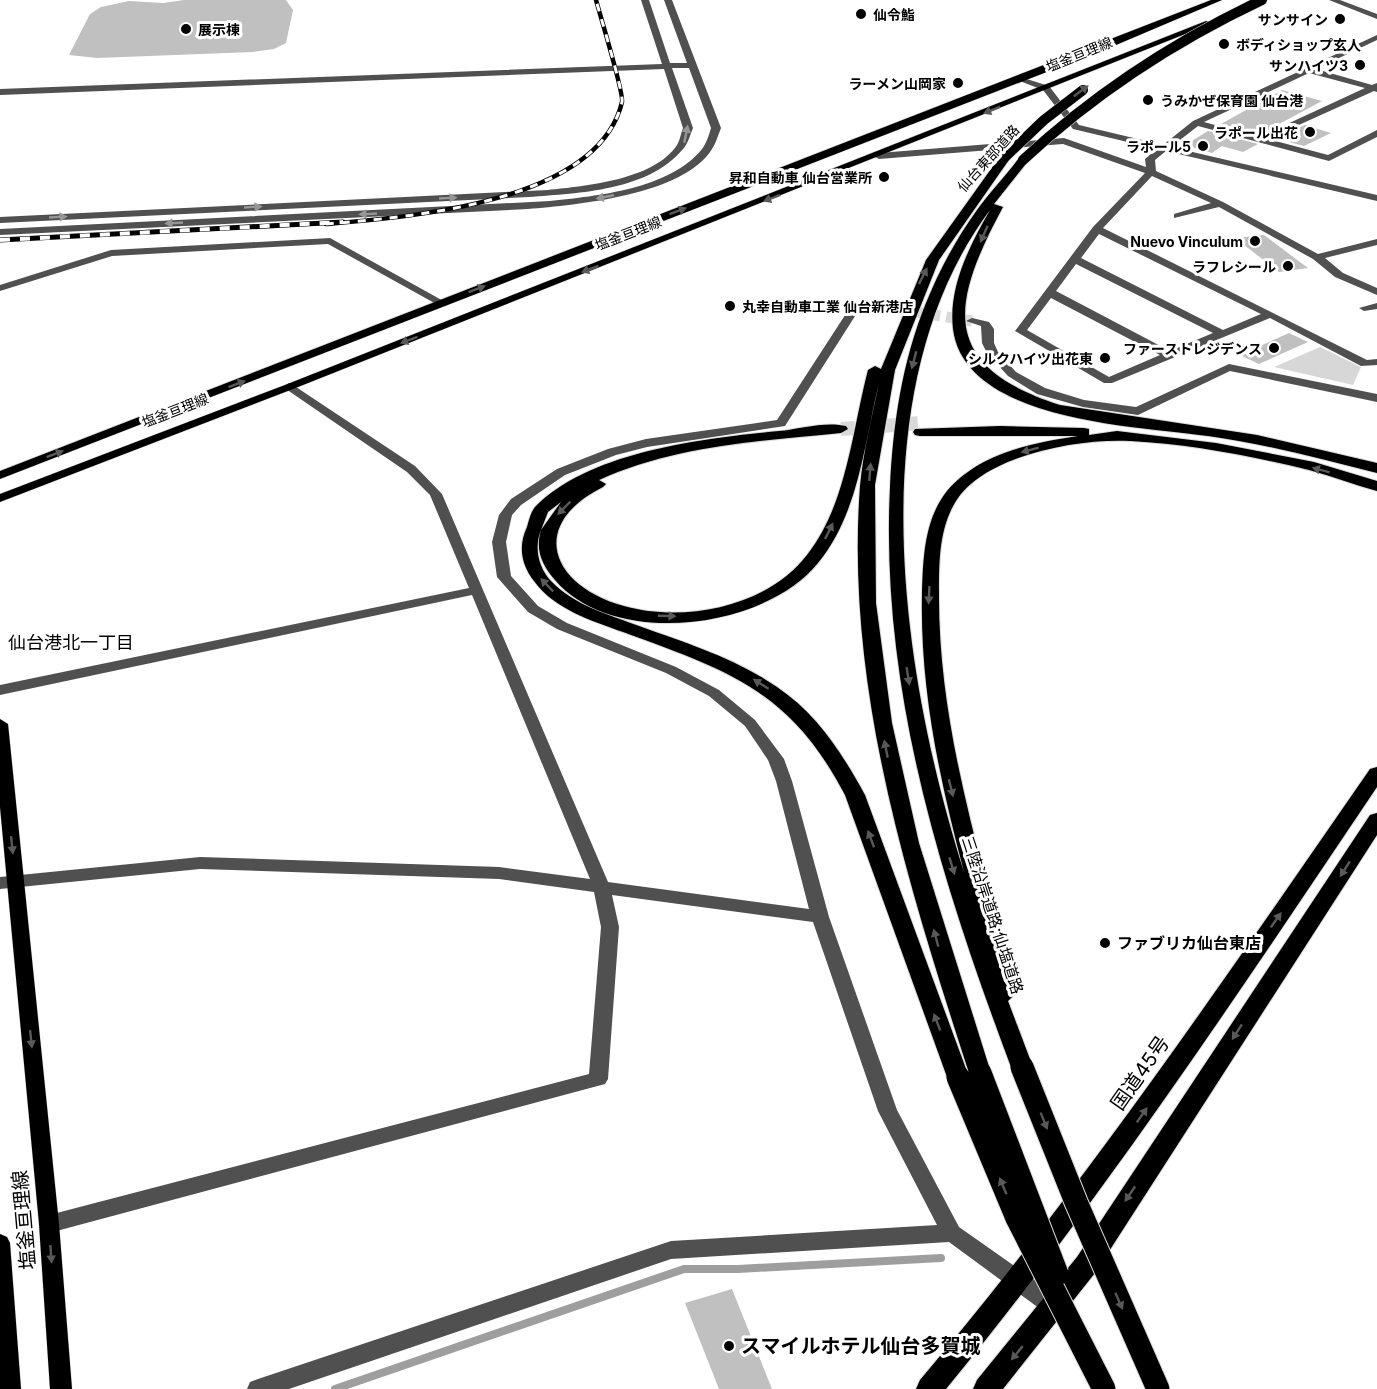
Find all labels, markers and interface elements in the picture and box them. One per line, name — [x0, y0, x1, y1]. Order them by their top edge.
place label: 仙令鮨 — [873, 6, 915, 23]
marker: 仙令鮨 — [854, 7, 868, 21]
place label: サンサイン — [1258, 11, 1328, 28]
marker: サンサイン — [1333, 12, 1347, 26]
place label: 展示棟 — [198, 21, 240, 38]
marker: 展示棟 — [179, 22, 193, 36]
street label: 塩釜亘理線 — [1043, 33, 1115, 75]
place label: ボディショップ玄人 — [1236, 36, 1361, 53]
marker: ボディショップ玄人 — [1217, 37, 1231, 51]
place label: サンハイツ3 — [1269, 57, 1348, 74]
marker: サンハイツ3 — [1353, 58, 1367, 72]
place label: ラーメン山岡家 — [849, 75, 946, 92]
marker: ラーメン山岡家 — [951, 76, 965, 90]
one-way arrow — [1073, 86, 1088, 98]
place label: うみかぜ保育園 仙台港 — [1160, 92, 1303, 109]
marker: うみかぜ保育園 仙台港 — [1141, 93, 1155, 107]
one-way arrow — [983, 106, 1001, 115]
street label: 仙台東部道路 — [954, 121, 1022, 195]
one-way arrow — [681, 124, 690, 143]
place label: ラポール出花 — [1214, 124, 1298, 141]
marker: ラポール出花 — [1303, 125, 1317, 139]
place label: ラポール5 — [1126, 138, 1191, 155]
marker: ラポール5 — [1196, 139, 1210, 153]
place label: 昇和自動車 仙台営業所 — [729, 169, 872, 186]
marker: 昇和自動車 仙台営業所 — [877, 170, 891, 184]
one-way arrow — [438, 193, 457, 202]
one-way arrow — [595, 193, 614, 202]
one-way arrow — [762, 193, 780, 203]
one-way arrow — [244, 203, 263, 212]
one-way arrow — [669, 206, 687, 215]
one-way arrow — [359, 209, 378, 218]
one-way arrow — [49, 212, 68, 221]
street label: 塩釜亘理線 — [592, 213, 664, 253]
one-way arrow — [164, 219, 183, 228]
one-way arrow — [979, 225, 989, 243]
place label: Nuevo Vinculum — [1130, 233, 1243, 250]
marker: Nuevo Vinculum — [1248, 234, 1262, 248]
place label: ラフレシール — [1192, 258, 1276, 275]
marker: ラフレシール — [1281, 259, 1295, 273]
one-way arrow — [581, 265, 599, 274]
one-way arrow — [919, 267, 928, 284]
one-way arrow — [468, 284, 486, 293]
place label: 丸幸自動車工業 仙台新港店 — [742, 298, 913, 315]
marker: 丸幸自動車工業 仙台新港店 — [723, 299, 737, 313]
one-way arrow — [399, 336, 417, 346]
place label: ファーストレジデンス — [1123, 340, 1262, 357]
marker: ファーストレジデンス — [1267, 341, 1281, 355]
place label: シルクハイツ出花東 — [968, 350, 1093, 367]
one-way arrow — [909, 351, 919, 370]
marker: シルクハイツ出花東 — [1098, 351, 1112, 365]
one-way arrow — [228, 378, 246, 388]
street label: 塩釜亘理線 — [139, 390, 211, 430]
one-way arrow — [1021, 446, 1039, 456]
one-way arrow — [46, 448, 64, 458]
one-way arrow — [865, 462, 875, 481]
one-way arrow — [1312, 464, 1330, 474]
one-way arrow — [558, 501, 572, 515]
one-way arrow — [824, 523, 834, 540]
one-way arrow — [540, 578, 554, 593]
one-way arrow — [925, 585, 934, 604]
one-way arrow — [657, 612, 676, 621]
district label: 仙台港北一丁目 — [8, 632, 134, 653]
one-way arrow — [904, 666, 913, 685]
one-way arrow — [753, 679, 769, 690]
one-way arrow — [881, 740, 890, 759]
one-way arrow — [946, 779, 956, 797]
one-way arrow — [866, 830, 876, 848]
street label: 三陸沿岸道路;仙塩道路 — [958, 834, 1028, 996]
one-way arrow — [7, 836, 17, 855]
one-way arrow — [948, 857, 957, 875]
one-way arrow — [1340, 861, 1351, 877]
one-way arrow — [1270, 912, 1281, 928]
one-way arrow — [930, 929, 940, 947]
place label: ファブリカ仙台東店 — [1117, 933, 1261, 953]
marker: ファブリカ仙台東店 — [1098, 936, 1112, 950]
one-way arrow — [932, 1013, 942, 1031]
one-way arrow — [1232, 1023, 1243, 1040]
one-way arrow — [26, 1030, 36, 1049]
street label: 国道45号 — [1106, 1031, 1174, 1115]
one-way arrow — [1136, 1107, 1147, 1124]
one-way arrow — [1040, 1112, 1049, 1130]
street label: 塩釜亘理線 — [8, 1169, 40, 1271]
one-way arrow — [999, 1178, 1008, 1195]
one-way arrow — [1124, 1186, 1136, 1202]
one-way arrow — [46, 1245, 56, 1264]
one-way arrow — [1114, 1292, 1124, 1310]
place label: スマイルホテル仙台多賀城 — [741, 1334, 980, 1358]
marker: スマイルホテル仙台多賀城 — [722, 1339, 736, 1353]
one-way arrow — [1010, 1345, 1023, 1361]

